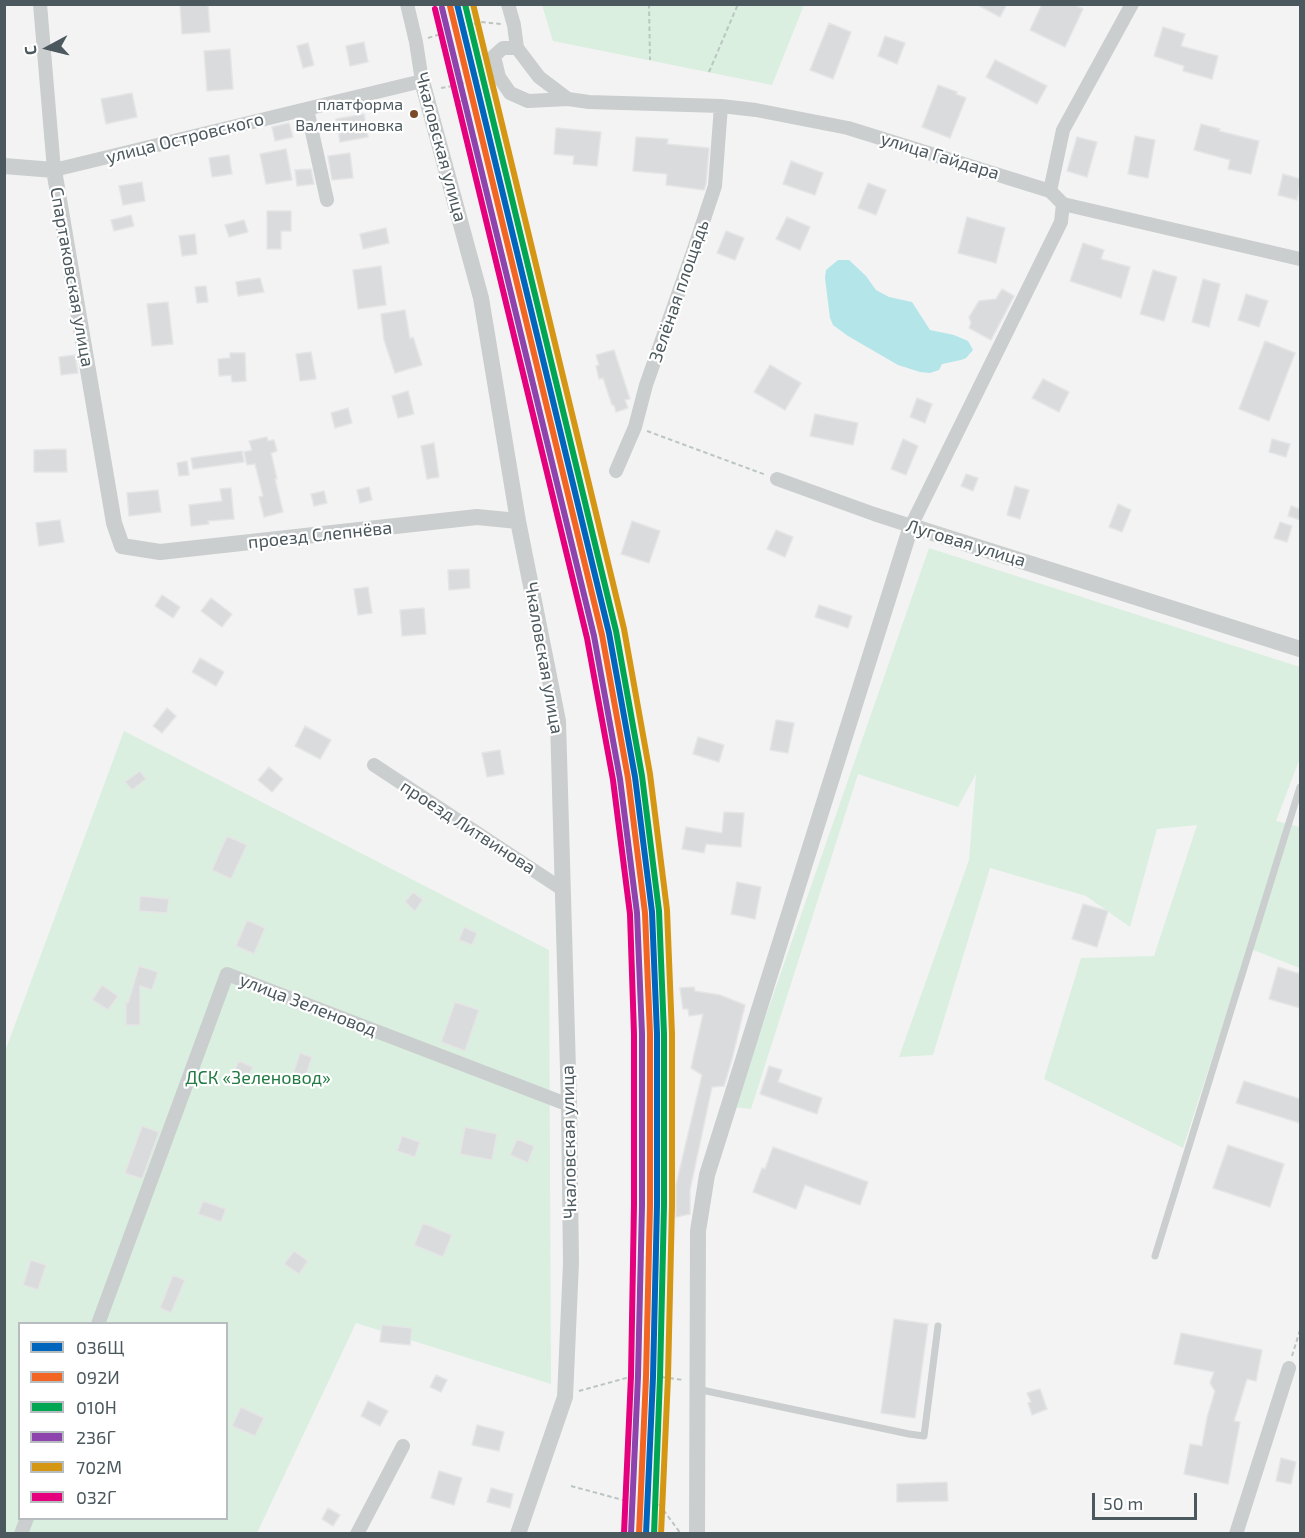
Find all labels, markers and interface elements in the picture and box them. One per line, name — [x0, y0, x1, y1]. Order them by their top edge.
north arrow — [18, 18, 78, 78]
text: С — [20, 44, 40, 56]
street label: Чкаловская улица — [411, 70, 471, 224]
place label: платформа Валентиновка — [295, 95, 403, 133]
street label: улица Островского — [104, 108, 266, 168]
marker: платформа Валентиновка — [408, 108, 420, 120]
street label: улица Гайдара — [878, 128, 1002, 184]
street label: Спартаковская улица — [46, 185, 98, 369]
street label: Зелёная площадь — [645, 217, 713, 365]
street label: Луговая улица — [904, 515, 1028, 571]
street label: проезд Слепнёва — [247, 517, 393, 553]
street label: Чкаловская улица — [520, 580, 568, 736]
street label: проезд Литвинова — [396, 775, 540, 879]
street label: улица Зеленовод — [236, 969, 380, 1041]
street label: Чкаловская улица — [557, 1065, 581, 1219]
park label: ДСК «Зеленовод» — [185, 1067, 331, 1089]
legend — [18, 1322, 228, 1520]
text: 036Щ — [76, 1336, 124, 1358]
text: 092И — [76, 1366, 120, 1388]
text: 010Н — [76, 1396, 117, 1418]
text: 236Г — [76, 1426, 116, 1448]
text: 702М — [76, 1456, 122, 1478]
scale bar — [1095, 1481, 1200, 1519]
text: 032Г — [76, 1486, 116, 1508]
text: 50 m — [1103, 1492, 1143, 1514]

